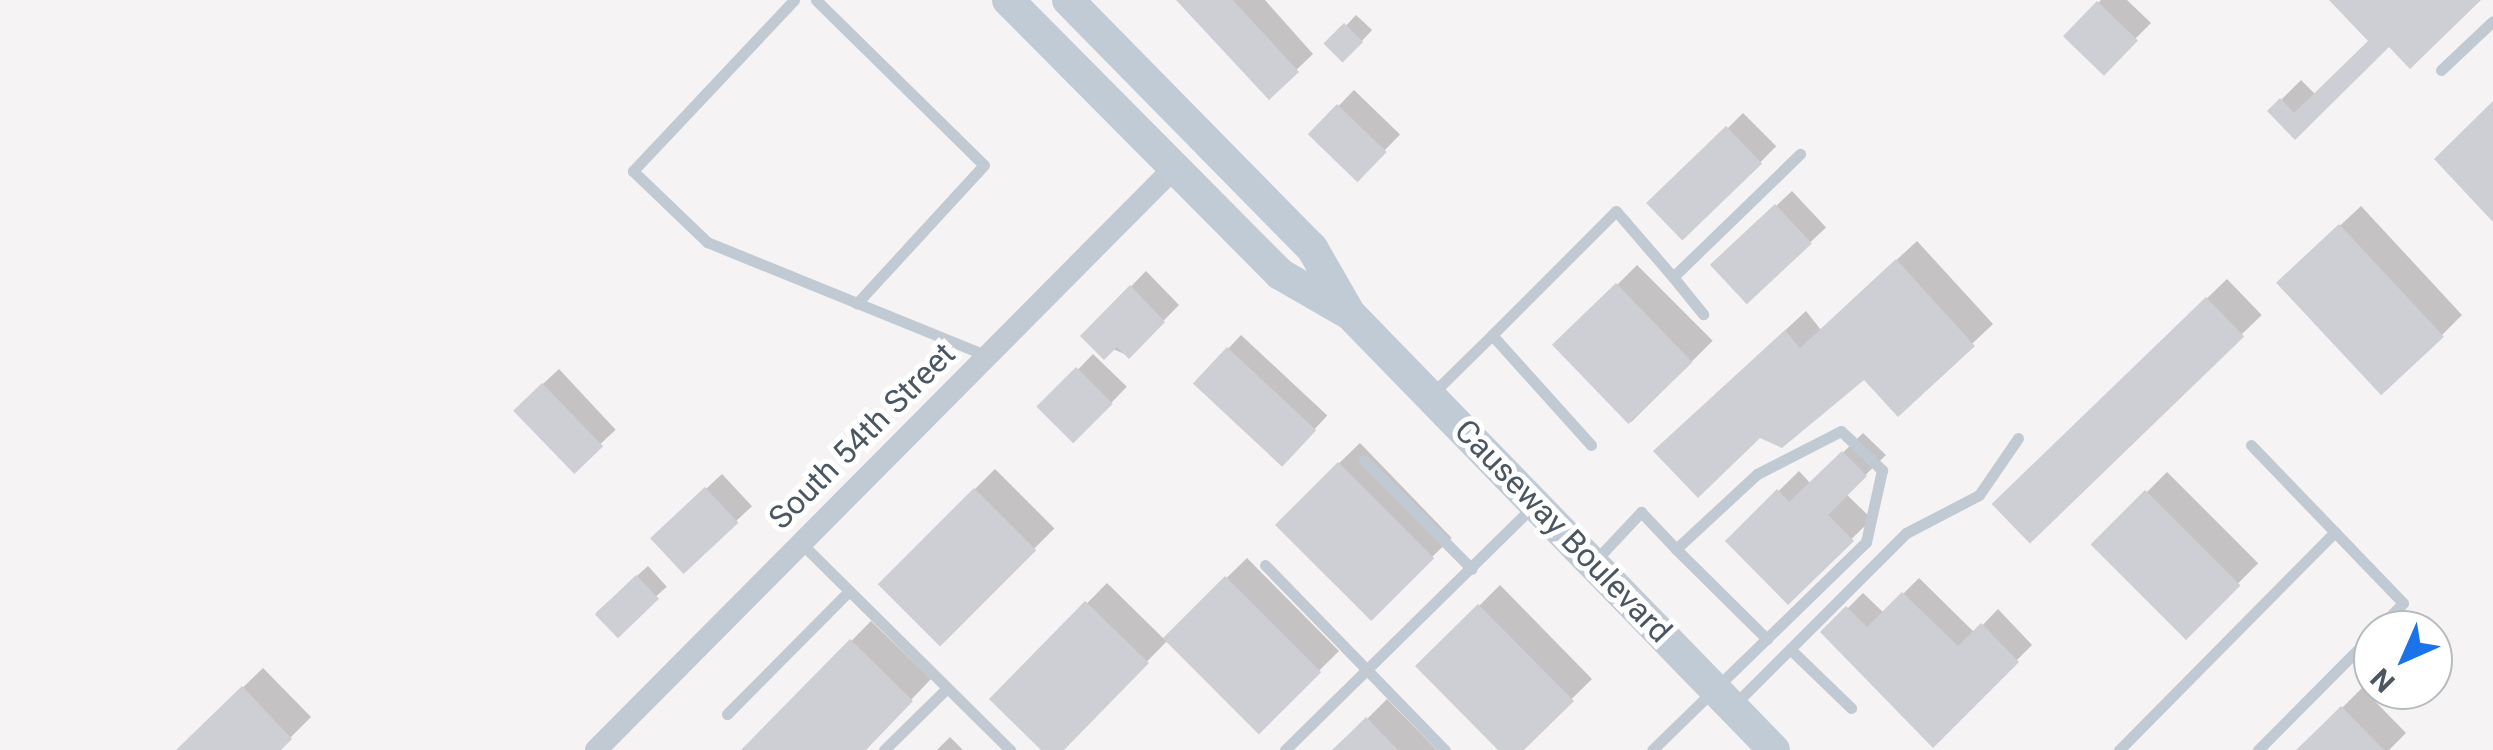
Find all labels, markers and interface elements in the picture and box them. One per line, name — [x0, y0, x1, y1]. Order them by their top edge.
street label: South 54th Street — [761, 335, 963, 537]
street label: Causeway Boulevard — [1447, 411, 1679, 651]
north arrow — [2353, 610, 2453, 710]
text: N — [2364, 662, 2402, 699]

